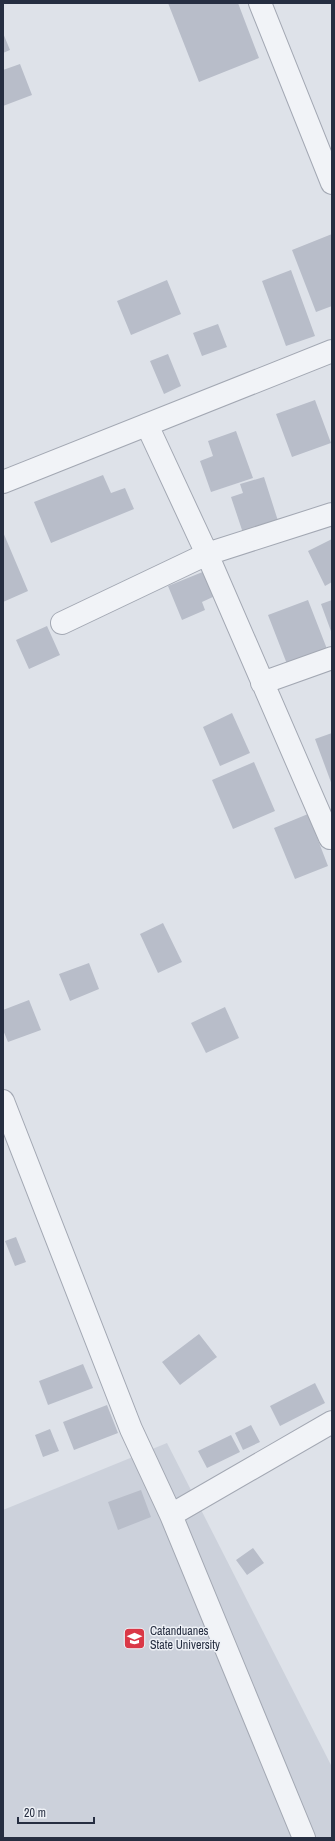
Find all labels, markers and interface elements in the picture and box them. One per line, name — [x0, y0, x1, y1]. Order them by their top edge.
place label: Catanduanes State University — [150, 1623, 220, 1653]
school or university icon: Catanduanes State University — [122, 1625, 148, 1651]
scale bar — [18, 1799, 94, 1825]
text: 20 m — [24, 1805, 46, 1821]

